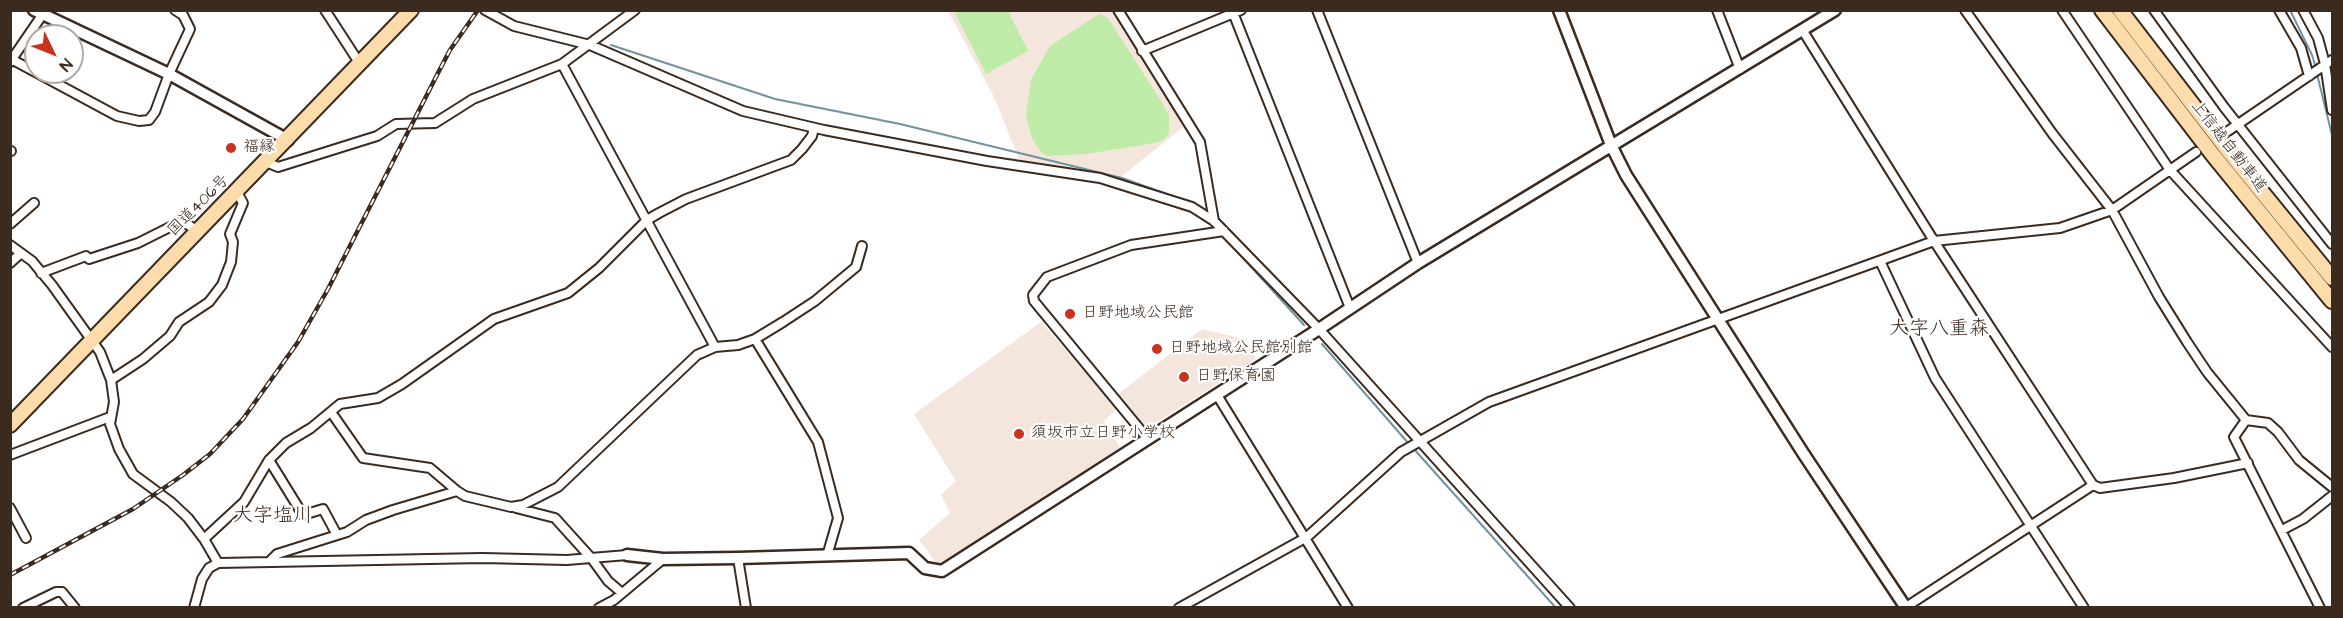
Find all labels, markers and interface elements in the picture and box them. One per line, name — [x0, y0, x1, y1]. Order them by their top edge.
north arrow — [24, 24, 84, 84]
text: N — [54, 54, 77, 76]
street label: 上信越自動車道 — [2186, 97, 2270, 197]
place label: 福縁 — [243, 138, 275, 158]
marker: 福縁 — [224, 141, 238, 155]
street label: 国道406号 — [164, 171, 234, 241]
place label: 日野地域公民館 — [1082, 304, 1194, 324]
marker: 日野地域公民館 — [1063, 307, 1077, 321]
district label: 大字八重森 — [1889, 318, 1989, 342]
place label: 日野地域公民館別館 — [1169, 339, 1313, 359]
marker: 日野地域公民館別館 — [1150, 342, 1164, 356]
place label: 日野保育園 — [1196, 367, 1276, 387]
marker: 日野保育園 — [1177, 370, 1191, 384]
place label: 須坂市立日野小学校 — [1031, 424, 1175, 444]
marker: 須坂市立日野小学校 — [1012, 427, 1026, 441]
district label: 大字塩川 — [233, 505, 313, 529]

